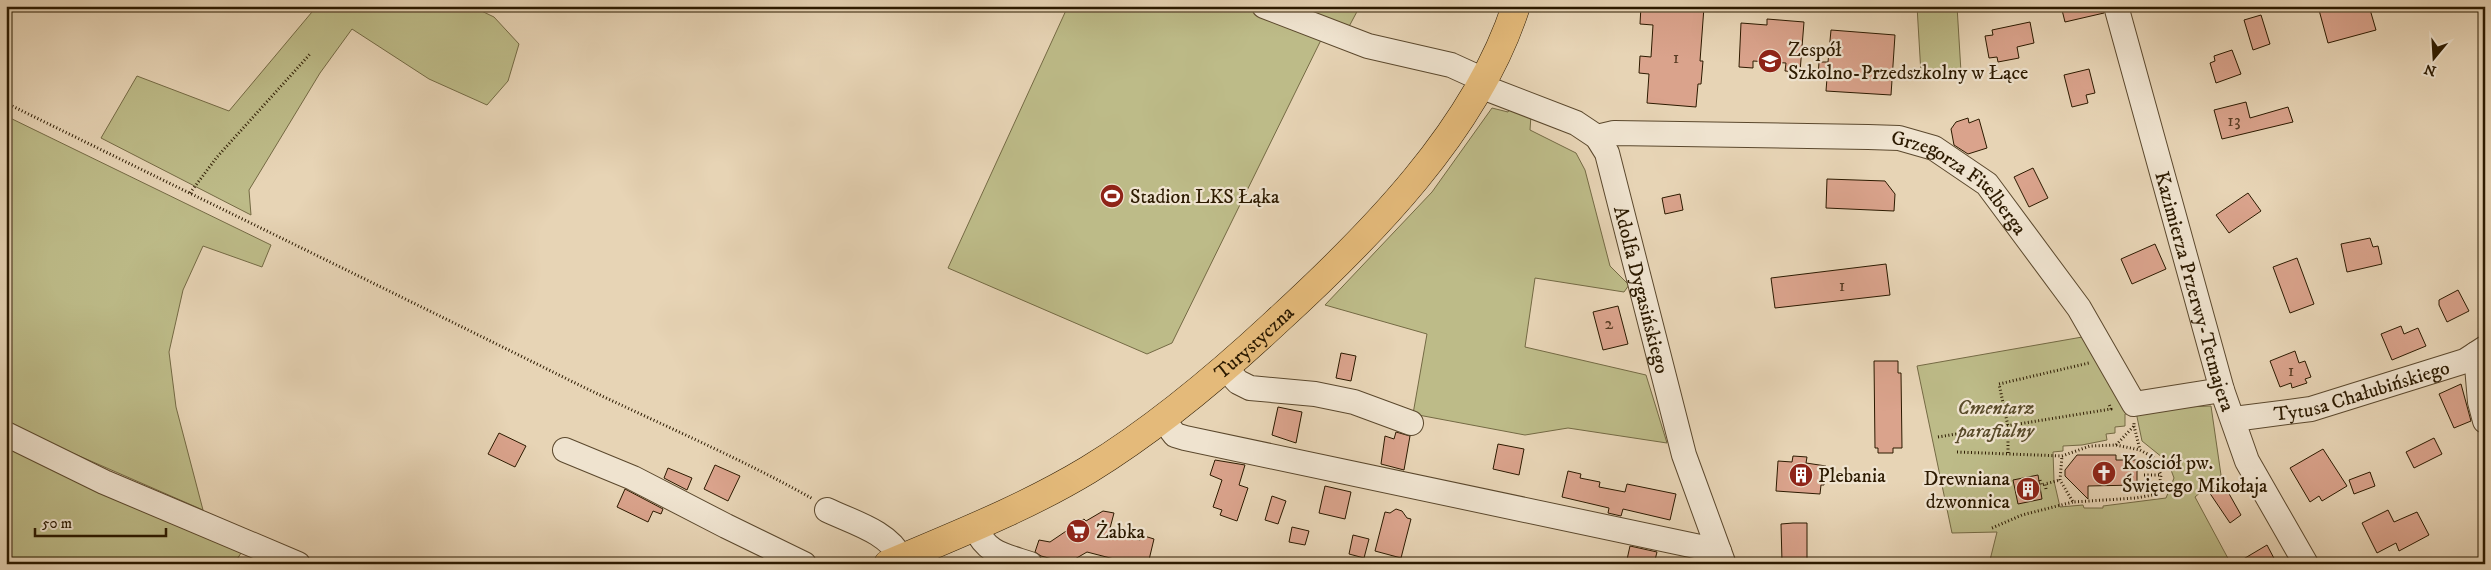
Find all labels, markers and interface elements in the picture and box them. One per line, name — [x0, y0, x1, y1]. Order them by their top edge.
north arrow — [2408, 32, 2458, 82]
place label: Zespół Szkolno-Przedszkolny w Łące — [1788, 38, 2028, 86]
house number: 1 — [1673, 47, 1679, 69]
school or university icon: Zespół Szkolno-Przedszkolny w Łące — [1757, 48, 1783, 74]
text: N — [2422, 59, 2439, 80]
house number: 13 — [2227, 110, 2241, 132]
street label: Grzegorza Fitelberga — [1891, 127, 2032, 241]
street label: Kazimierza Przerwy-Tetmajera — [2148, 169, 2240, 416]
sports icon: Stadion LKS Łąka — [1099, 183, 1125, 209]
place label: Stadion LKS Łąka — [1130, 185, 1280, 210]
street label: Adolfa Dygasińskiego — [1607, 204, 1674, 376]
house number: 1 — [1839, 275, 1845, 297]
street label: Turystyczna — [1210, 300, 1300, 386]
house number: 2 — [1605, 313, 1614, 335]
street label: Tytusa Chałubińskiego — [2272, 356, 2453, 428]
house number: 1 — [2288, 360, 2294, 382]
park label: Cmentarz parafialny — [1954, 396, 2035, 444]
place label: Kościół pw. Świętego Mikołaja — [2122, 451, 2268, 499]
church icon: Kościół pw. Świętego Mikołaja — [2091, 460, 2117, 486]
building icon: Plebania — [1788, 462, 1814, 488]
place label: Plebania — [1818, 464, 1886, 489]
place label: Drewniana dzwonnica — [1924, 467, 2011, 515]
building icon: Drewniana dzwonnica — [2015, 476, 2041, 502]
scale bar — [35, 505, 166, 537]
text: 50 m — [42, 514, 72, 533]
supermarket icon: Żabka — [1065, 518, 1091, 544]
place label: Żabka — [1096, 520, 1146, 545]

